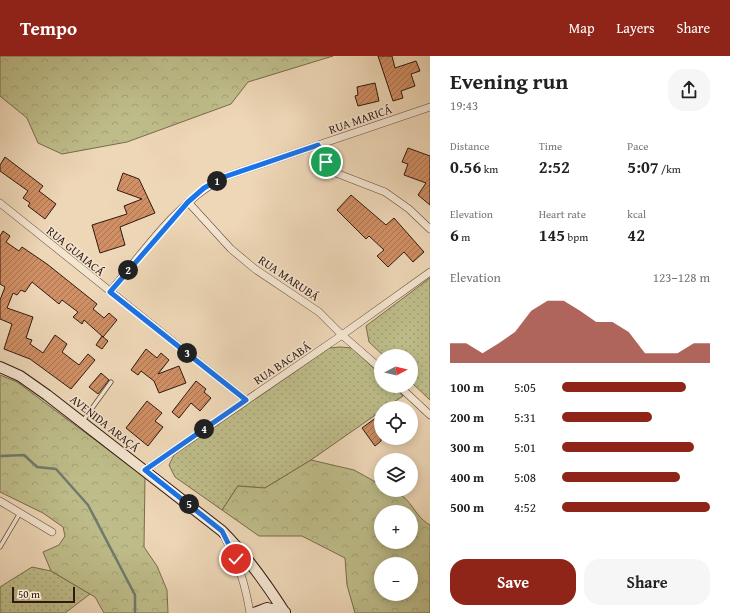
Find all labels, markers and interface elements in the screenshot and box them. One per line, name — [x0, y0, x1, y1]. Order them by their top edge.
text: Tempo — [20, 14, 77, 42]
text: Map — [569, 18, 595, 38]
text: Layers — [617, 18, 655, 38]
text: Share — [677, 18, 710, 38]
text: Evening run — [450, 65, 568, 97]
button: share — [668, 69, 710, 111]
text: 19:43 — [450, 96, 478, 115]
street label: RUA MARICÁ — [326, 100, 394, 138]
text: Distance — [450, 138, 489, 154]
text: Time — [539, 138, 562, 154]
text: Pace — [627, 138, 648, 154]
pin — [309, 145, 343, 179]
icon: arrive — [315, 151, 337, 173]
text: 0.56 — [450, 154, 481, 179]
text: 2:52 — [539, 154, 570, 179]
text: 5:07 — [627, 154, 659, 179]
text: km — [481, 161, 498, 177]
text: /km — [659, 161, 681, 177]
pin: 1 — [207, 171, 227, 191]
text: 1 — [214, 173, 220, 189]
text: Elevation — [450, 206, 493, 222]
text: Heart rate — [539, 206, 586, 222]
text: kcal — [627, 206, 646, 222]
street label: RUA GUAIACÁ — [43, 222, 109, 280]
text: 6 — [450, 222, 459, 247]
text: 145 — [539, 222, 565, 247]
text: 42 — [627, 222, 645, 247]
text: m — [459, 229, 470, 245]
text: bpm — [565, 229, 588, 245]
street label: RUA MARUBÁ — [255, 251, 323, 305]
pin: 2 — [118, 260, 138, 280]
text: 2 — [125, 262, 131, 278]
text: Elevation — [450, 268, 501, 287]
text: 123–128 m — [653, 268, 710, 287]
street label: RUA BACABÁ — [250, 337, 315, 388]
pin: 3 — [177, 343, 197, 363]
text: 3 — [184, 345, 190, 361]
north arrow — [374, 349, 418, 393]
map controls — [374, 349, 418, 601]
text: 100 m — [450, 378, 484, 397]
text: 5:05 — [514, 378, 536, 397]
street label: AVENIDA ARAÇÁ — [67, 390, 144, 456]
button: locate — [374, 401, 418, 445]
text: 200 m — [450, 408, 484, 427]
text: 5:31 — [514, 408, 536, 427]
pin: 4 — [194, 419, 214, 439]
text: 4 — [201, 421, 207, 437]
text: 300 m — [450, 438, 484, 457]
text: 5:01 — [514, 438, 536, 457]
button: layers — [374, 453, 418, 497]
text: 400 m — [450, 468, 484, 487]
text: 5:08 — [514, 468, 536, 487]
pin: 5 — [179, 494, 199, 514]
text: 5 — [186, 496, 192, 512]
text: 500 m — [450, 498, 484, 517]
text: 4:52 — [514, 498, 536, 517]
button: + — [374, 505, 418, 549]
pin — [219, 542, 253, 576]
icon: check — [225, 548, 247, 570]
button: − — [374, 557, 418, 601]
button: Save — [450, 559, 576, 605]
button: Share — [584, 559, 710, 605]
scale bar — [12, 585, 75, 604]
text: 50 m — [18, 586, 40, 602]

